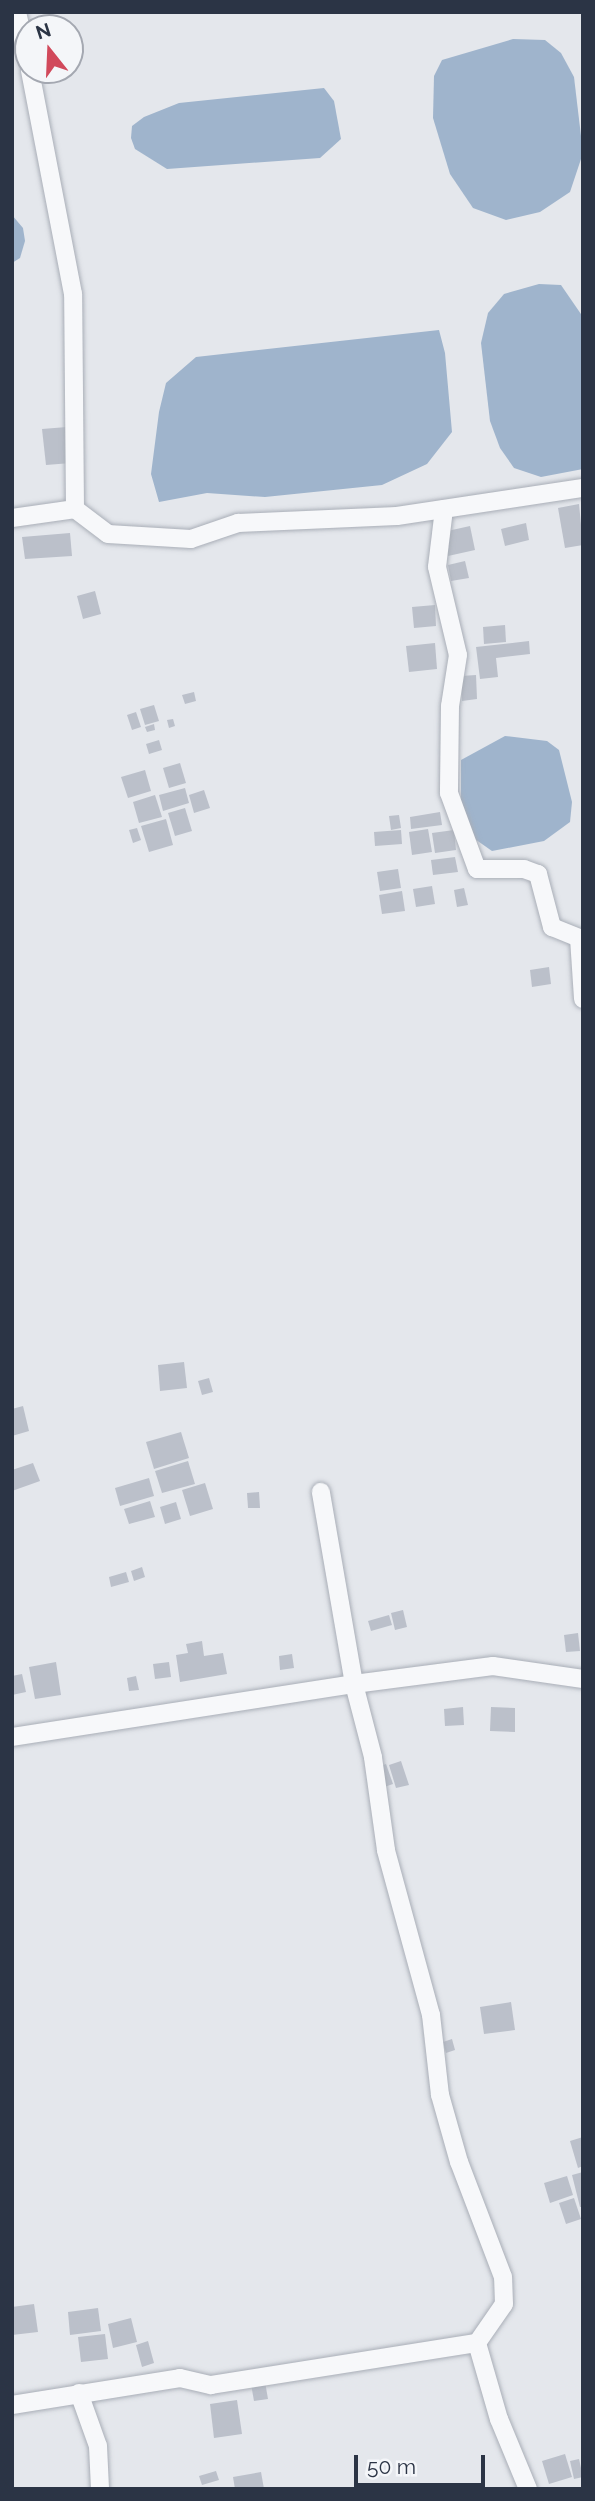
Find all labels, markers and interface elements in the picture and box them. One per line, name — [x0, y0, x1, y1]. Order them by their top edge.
north arrow — [14, 14, 84, 84]
text: N — [33, 18, 53, 44]
scale bar — [357, 2442, 488, 2486]
text: 50 m — [367, 2454, 416, 2479]

